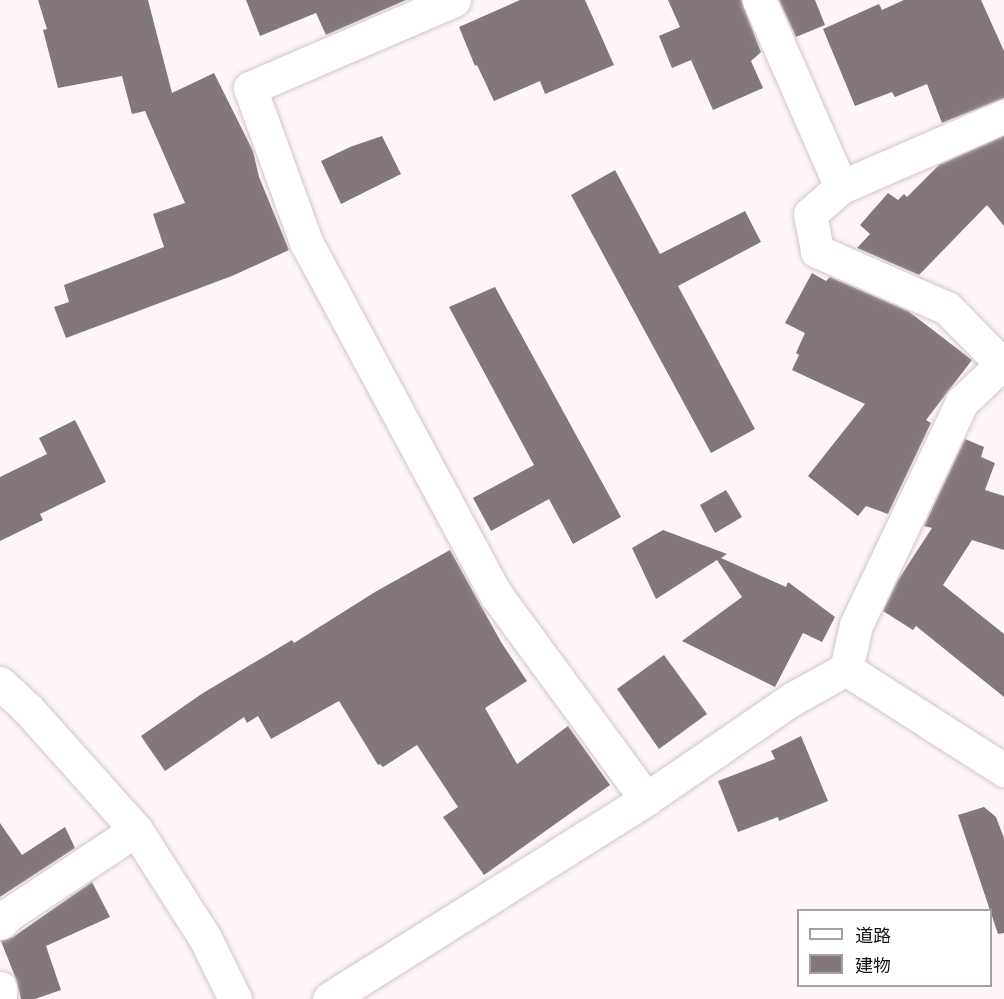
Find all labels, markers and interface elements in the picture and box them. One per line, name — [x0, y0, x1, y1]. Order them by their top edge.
legend — [797, 909, 992, 987]
text: 道路 — [855, 924, 891, 947]
text: 建物 — [855, 954, 891, 977]

